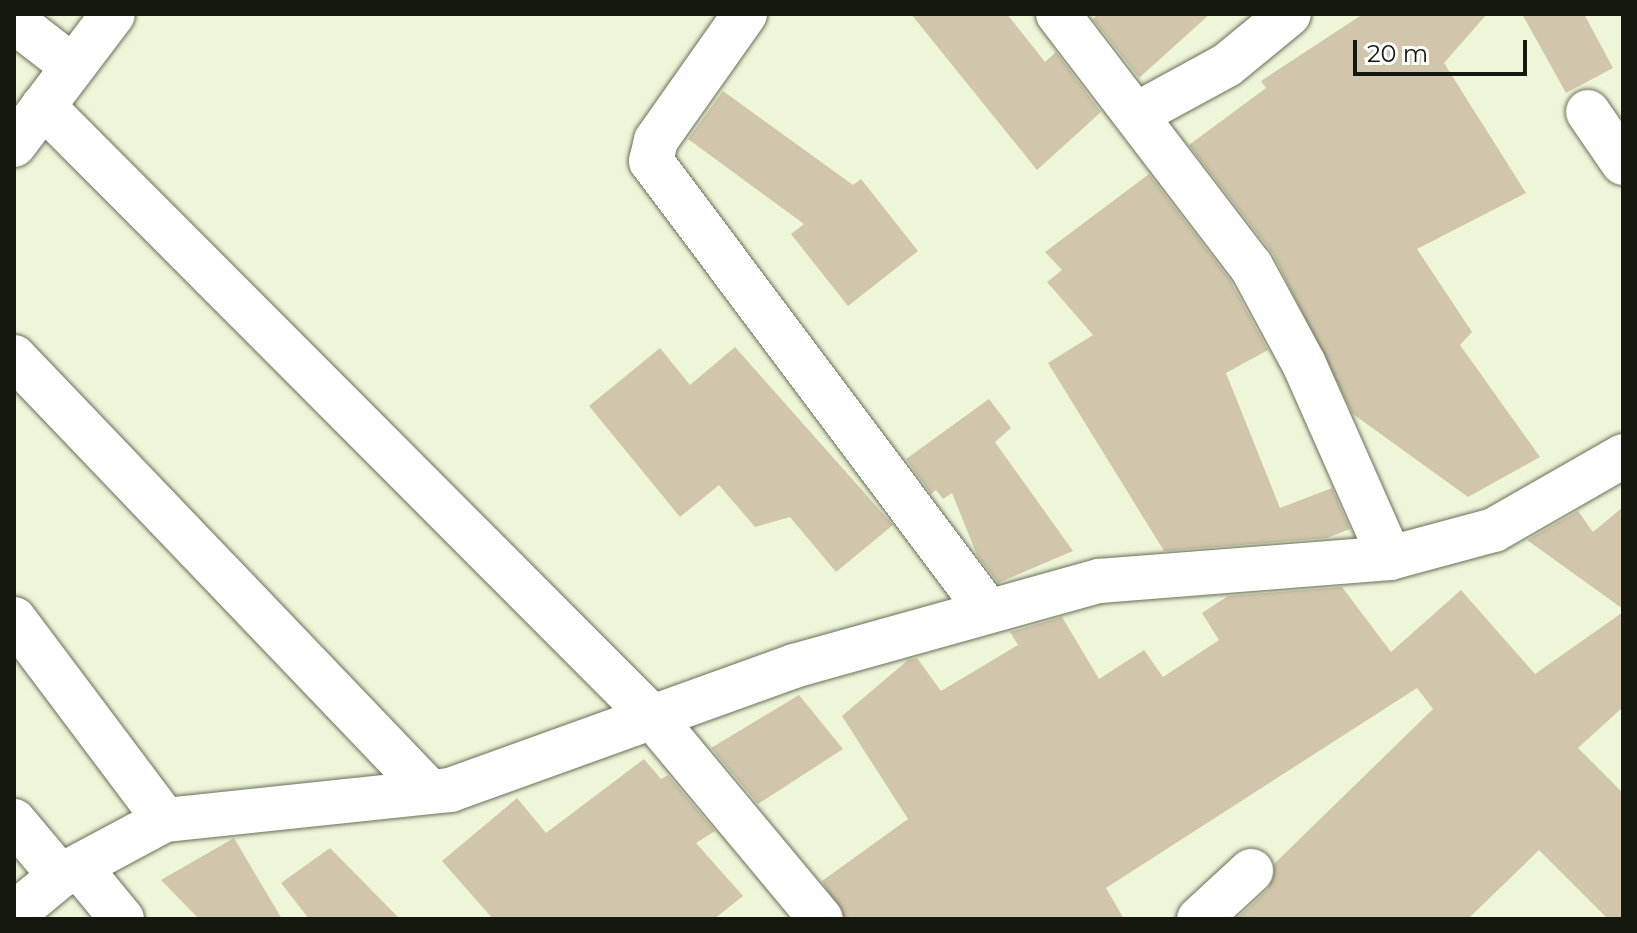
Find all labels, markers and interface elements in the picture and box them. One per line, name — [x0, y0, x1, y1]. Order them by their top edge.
scale bar — [1357, 24, 1531, 74]
text: 20 m — [1367, 39, 1428, 68]

